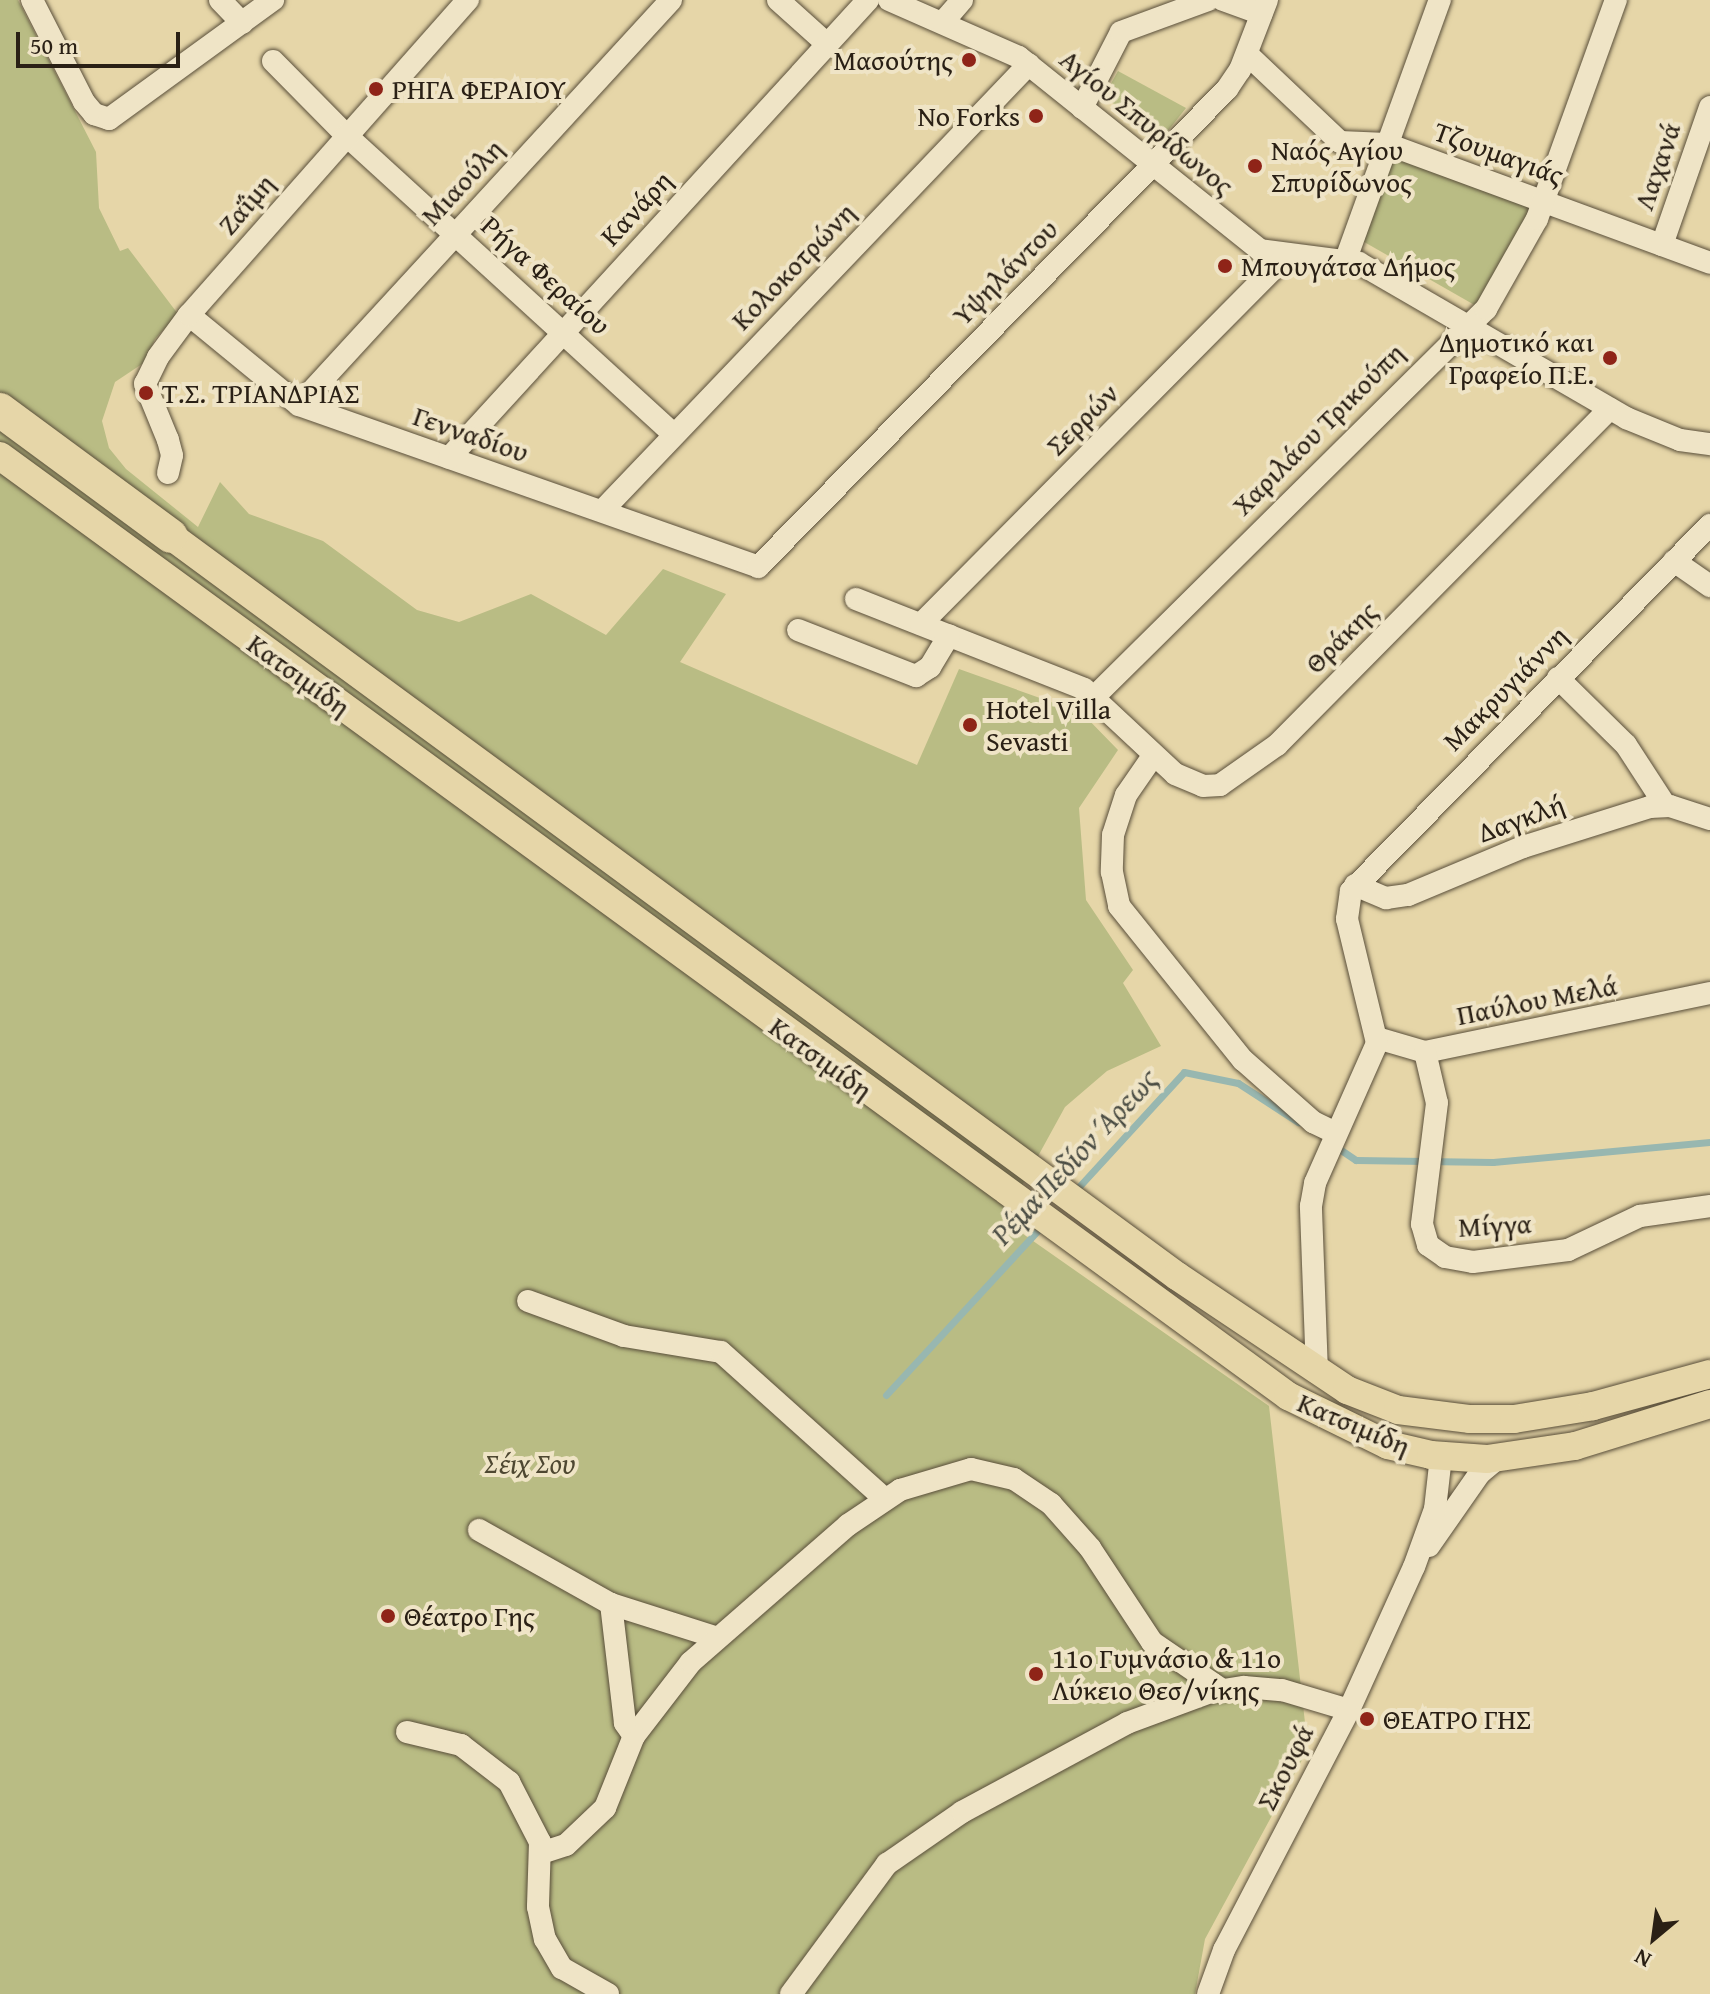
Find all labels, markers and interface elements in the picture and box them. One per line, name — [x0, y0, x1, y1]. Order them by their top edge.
scale bar — [20, 16, 184, 66]
text: 50 m — [30, 28, 78, 63]
street label: Αγίου Σπυρίδωνος — [1053, 42, 1241, 202]
place label: Μασούτης — [833, 43, 953, 77]
marker: Μασούτης — [960, 51, 978, 69]
place label: ΡΗΓΑ ΦΕΡΑΙΟΥ — [392, 72, 566, 106]
marker: ΡΗΓΑ ΦΕΡΑΙΟΥ — [367, 80, 385, 98]
place label: No Forks — [918, 99, 1020, 133]
marker: No Forks — [1027, 107, 1045, 125]
street label: Τζουμαγιάς — [1430, 114, 1568, 192]
street label: Λαχανά — [1626, 118, 1688, 214]
street label: Μιαούλη — [414, 132, 510, 232]
place label: Ναός Αγίου Σπυρίδωνος — [1271, 133, 1412, 199]
marker: Ναός Αγίου Σπυρίδωνος — [1246, 157, 1264, 175]
street label: Κανάρη — [593, 164, 679, 252]
street label: Ζαΐμη — [211, 167, 281, 241]
street label: Κολοκοτρώνη — [724, 195, 862, 337]
street label: Ρήγα Φεραίου — [475, 208, 617, 342]
street label: Υψηλάντου — [945, 212, 1065, 332]
place label: Μπουγάτσα Δήμος — [1241, 249, 1456, 283]
marker: Μπουγάτσα Δήμος — [1216, 257, 1234, 275]
place label: Δημοτικό και Γραφείο Π.Ε. — [1439, 325, 1594, 391]
street label: Χαριλάου Τρικούπη — [1225, 336, 1411, 522]
marker: Δημοτικό και Γραφείο Π.Ε. — [1601, 349, 1619, 367]
place label: Τ.Σ. ΤΡΙΑΝΔΡΙΑΣ — [162, 376, 359, 410]
street label: Σερρών — [1039, 376, 1125, 462]
marker: Τ.Σ. ΤΡΙΑΝΔΡΙΑΣ — [137, 384, 155, 402]
street label: Γενναδίου — [409, 399, 533, 469]
street label: Θράκης — [1298, 594, 1384, 680]
street label: Μακρυγιάννη — [1436, 619, 1574, 757]
street label: Κατσιμίδη — [241, 627, 357, 723]
place label: Hotel Villa Sevasti — [986, 692, 1111, 758]
marker: Hotel Villa Sevasti — [961, 716, 979, 734]
street label: Δαγκλή — [1473, 787, 1569, 849]
street label: Παύλου Μελά — [1454, 968, 1620, 1032]
street label: Κατσιμίδη — [763, 1010, 879, 1106]
water label: Ρέμα Πεδίον Άρεως — [983, 1060, 1165, 1252]
street label: Μίγγα — [1457, 1206, 1533, 1244]
street label: Κατσιμίδη — [1293, 1385, 1415, 1463]
park label: Σέιχ Σου — [484, 1446, 576, 1480]
place label: Θέατρο Γης — [404, 1599, 535, 1633]
marker: Θέατρο Γης — [379, 1607, 397, 1625]
place label: 11ο Γυμνάσιο & 11ο Λύκειο Θεσ/νίκης — [1052, 1641, 1281, 1707]
marker: 11ο Γυμνάσιο & 11ο Λύκειο Θεσ/νίκης — [1027, 1665, 1045, 1683]
place label: ΘΕΑΤΡΟ ΓΗΣ — [1383, 1702, 1531, 1736]
marker: ΘΕΑΤΡΟ ΓΗΣ — [1358, 1710, 1376, 1728]
street label: Σκουφά — [1249, 1719, 1321, 1815]
north arrow — [1614, 1898, 1694, 1978]
text: N — [1628, 1941, 1657, 1977]

